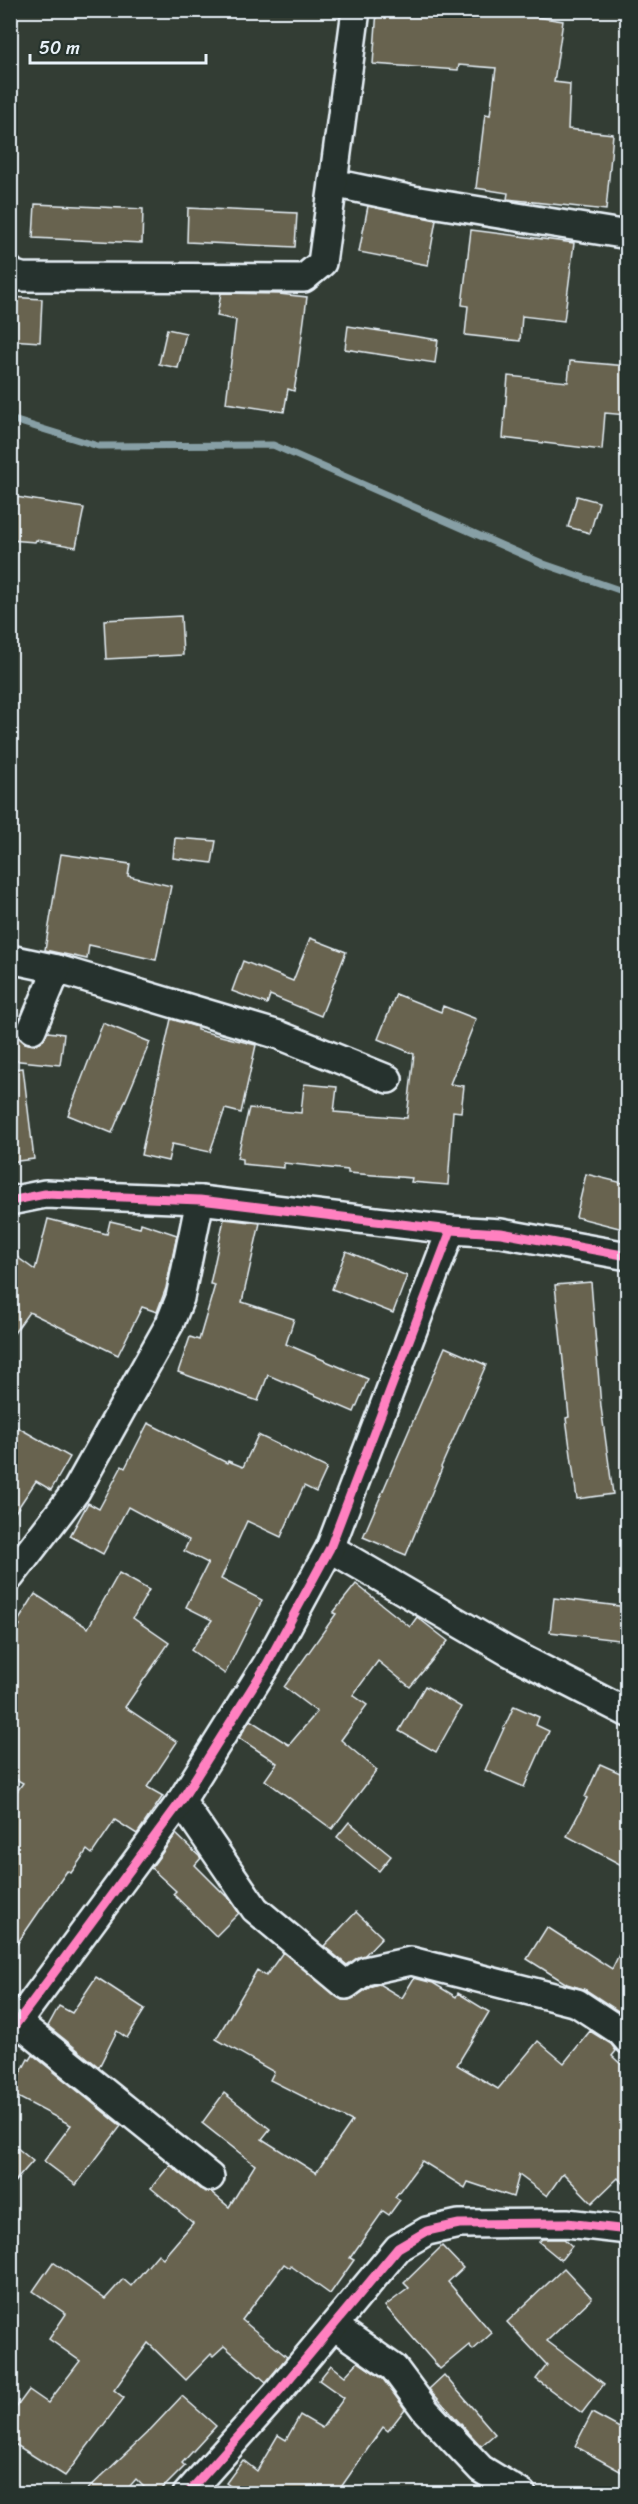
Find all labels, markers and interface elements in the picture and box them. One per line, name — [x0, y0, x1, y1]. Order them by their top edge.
scale bar — [30, 27, 206, 65]
text: 50 m — [39, 32, 80, 64]

